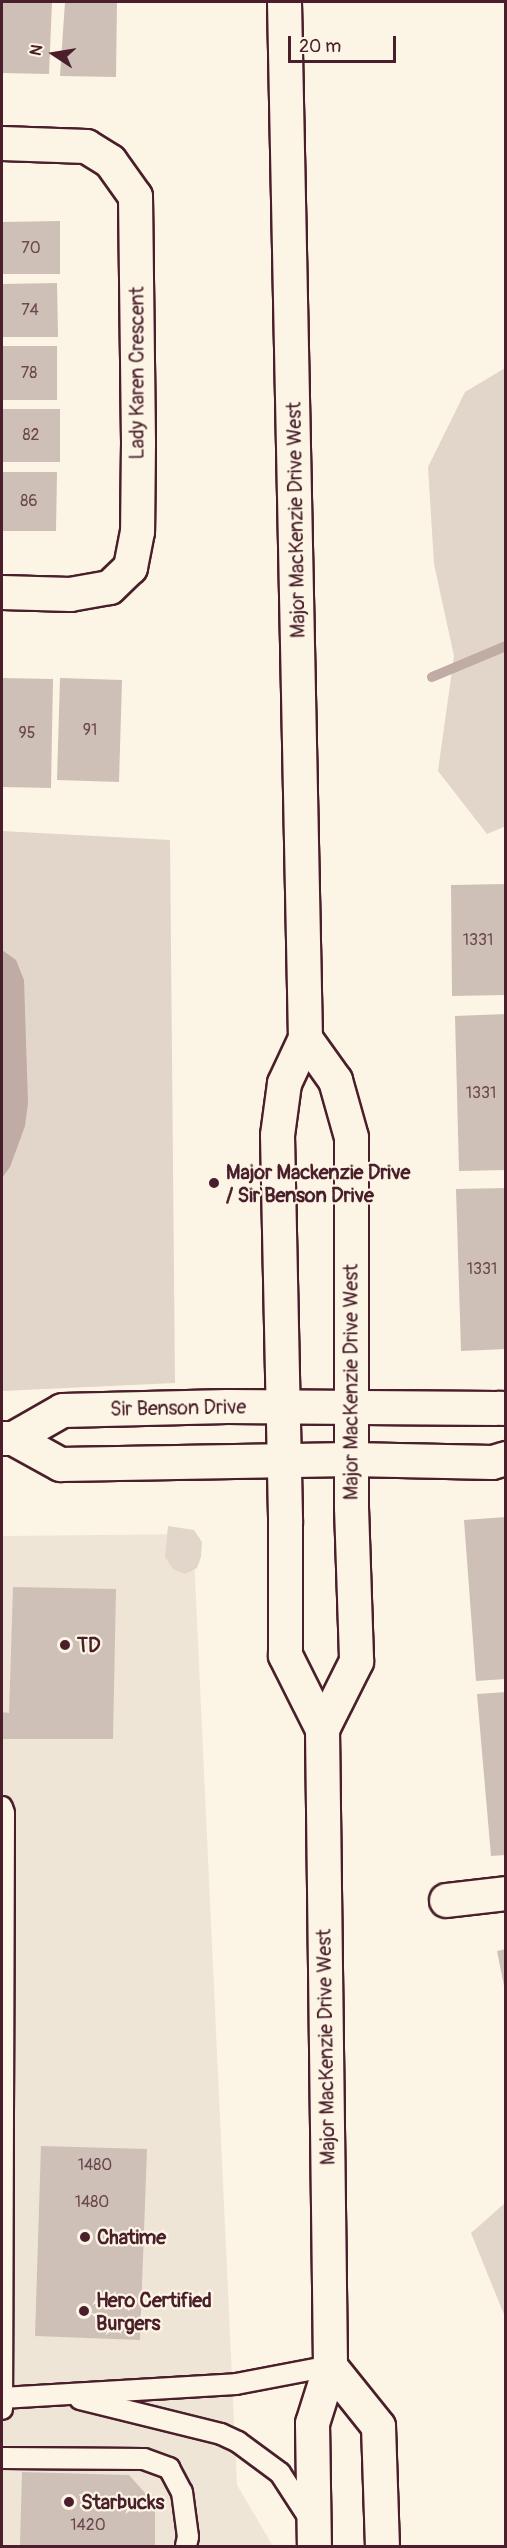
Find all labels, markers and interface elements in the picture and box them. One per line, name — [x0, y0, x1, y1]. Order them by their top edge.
north arrow — [24, 24, 84, 84]
scale bar — [291, 24, 399, 62]
text: 20 m — [299, 35, 341, 58]
text: N — [25, 43, 47, 58]
house number: 70 — [21, 238, 41, 258]
street label: Lady Karen Crescent — [125, 286, 149, 460]
house number: 74 — [21, 300, 39, 320]
house number: 78 — [21, 363, 37, 383]
street label: Major MacKenzie Drive West — [282, 402, 310, 638]
house number: 82 — [22, 425, 40, 445]
house number: 86 — [20, 491, 38, 511]
house number: 91 — [83, 720, 97, 740]
house number: 95 — [19, 723, 35, 743]
house number: 1331 — [463, 930, 493, 950]
house number: 1331 — [466, 1083, 496, 1103]
place label: Major Mackenzie Drive / Sir Benson Drive — [226, 1160, 410, 1207]
marker: Major Mackenzie Drive / Sir Benson Drive — [207, 1176, 221, 1190]
house number: 1331 — [467, 1259, 497, 1279]
street label: Major MacKenzie Drive West — [339, 1264, 363, 1500]
street label: Sir Benson Drive — [110, 1395, 246, 1421]
place label: TD — [77, 1633, 101, 1657]
marker: TD — [58, 1638, 72, 1652]
street label: Major MacKenzie Drive West — [312, 1929, 340, 2165]
house number: 1480 — [78, 2155, 112, 2175]
house number: 1480 — [75, 2192, 109, 2212]
place label: Chatime — [97, 2225, 166, 2249]
marker: Chatime — [78, 2230, 92, 2244]
place label: Hero Certified Burgers — [96, 2288, 212, 2335]
marker: Hero Certified Burgers — [77, 2304, 91, 2318]
place label: Starbucks — [81, 2490, 164, 2514]
marker: Starbucks — [62, 2495, 76, 2509]
house number: 1420 — [70, 2515, 106, 2535]

